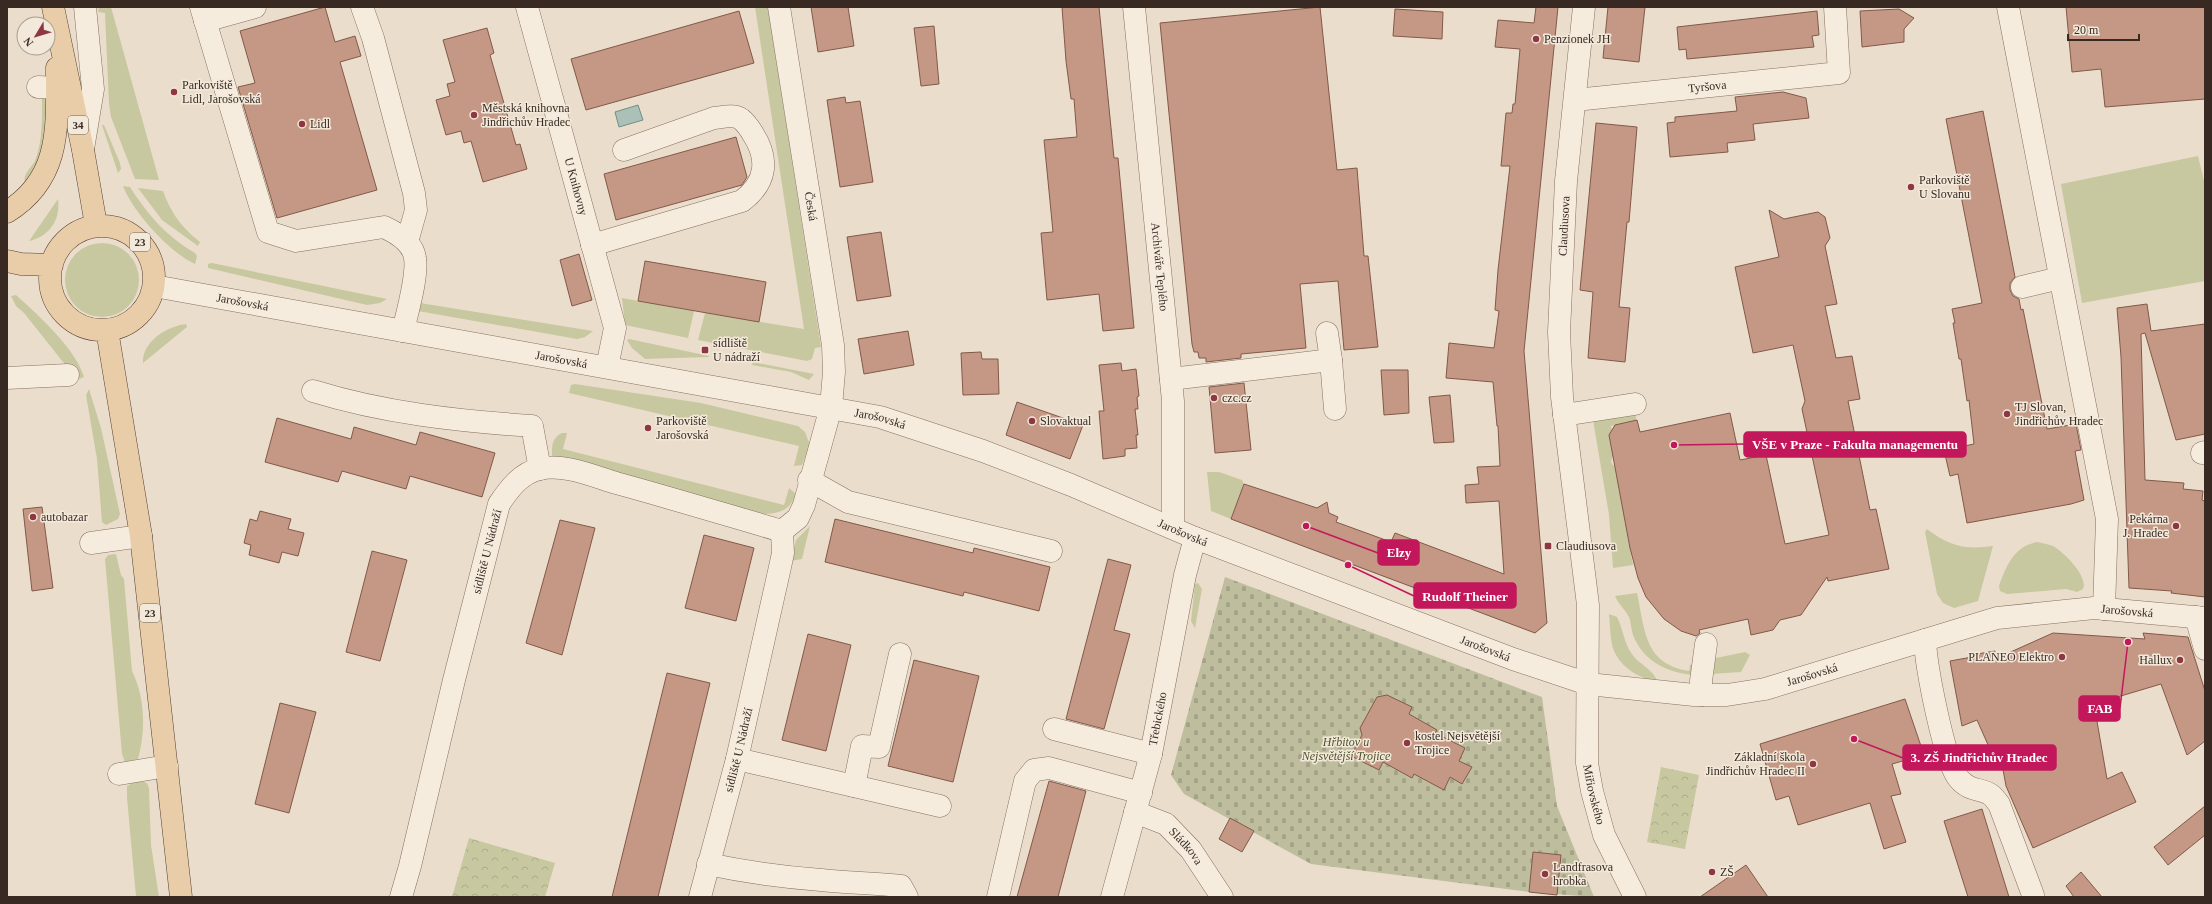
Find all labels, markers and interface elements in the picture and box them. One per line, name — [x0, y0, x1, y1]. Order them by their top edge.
north arrow — [16, 16, 56, 56]
scale bar — [2068, 16, 2139, 42]
text: 20 m — [2074, 23, 2099, 37]
place label: Penzionek JH — [1544, 32, 1611, 46]
marker: Penzionek JH — [1531, 34, 1541, 44]
text: N — [21, 35, 35, 49]
street label: Tyršova — [1687, 77, 1728, 95]
place label: Parkoviště Lidl, Jarošovská — [182, 78, 261, 106]
marker: Parkoviště Lidl, Jarošovská — [169, 87, 179, 97]
place label: Městská knihovna Jindřichův Hradec — [482, 101, 570, 129]
marker: Městská knihovna Jindřichův Hradec — [469, 110, 479, 120]
road number: 34 — [68, 116, 88, 134]
place label: Lidl — [310, 117, 331, 131]
marker: Lidl — [297, 119, 307, 129]
street label: U Knihovny — [562, 156, 591, 217]
place label: Parkoviště U Slovanu — [1919, 173, 1970, 201]
marker: Parkoviště U Slovanu — [1906, 182, 1916, 192]
street label: Česká — [802, 191, 820, 223]
street label: Claudiusova — [1555, 195, 1573, 256]
street label: Archiváře Teplého — [1148, 222, 1171, 312]
road number: 23 — [130, 233, 150, 251]
street label: Jarošovská — [215, 290, 270, 314]
place label: sídliště U nádraží — [713, 336, 761, 364]
marker: sídliště U nádraží — [700, 345, 710, 355]
street label: Jarošovská — [534, 348, 589, 371]
place label: czc.cz — [1222, 391, 1252, 405]
marker: czc.cz — [1209, 393, 1219, 403]
place label: TJ Slovan, Jindřichův Hradec — [2015, 400, 2103, 428]
street label: Jarošovská — [853, 405, 908, 432]
marker: TJ Slovan, Jindřichův Hradec — [2002, 409, 2012, 419]
place label: Parkoviště Jarošovská — [656, 414, 709, 442]
place label: Slovaktual — [1040, 414, 1092, 428]
marker: Slovaktual — [1027, 416, 1037, 426]
marker: Parkoviště Jarošovská — [643, 423, 653, 433]
callout: VŠE v Praze - Fakulta managementu — [1744, 432, 1966, 457]
text: VŠE v Praze - Fakulta managementu — [1752, 437, 1958, 452]
street label: sídliště U Nádraží — [469, 507, 505, 595]
place label: autobazar — [41, 510, 88, 524]
marker: autobazar — [28, 512, 38, 522]
place label: Pekárna J. Hradec — [2123, 512, 2169, 540]
street label: Jarošovská — [1156, 516, 1210, 549]
marker: Pekárna J. Hradec — [2171, 521, 2181, 531]
place label: Claudiusova — [1556, 539, 1617, 553]
callout: Elzy — [1378, 540, 1419, 565]
marker: Claudiusova — [1543, 541, 1553, 551]
text: Elzy — [1387, 545, 1412, 560]
callout: Rudolf Theiner — [1414, 583, 1516, 608]
text: Rudolf Theiner — [1422, 589, 1508, 604]
street label: Jarošovská — [2100, 602, 2155, 620]
road number: 23 — [140, 604, 160, 622]
street label: Jarošovská — [1458, 633, 1513, 665]
place label: PLANEO Elektro — [1968, 650, 2054, 664]
marker: PLANEO Elektro — [2057, 652, 2067, 662]
place label: Hallux — [2139, 653, 2172, 667]
marker: Hallux — [2175, 655, 2185, 665]
street label: Jarošovská — [1785, 660, 1840, 689]
street label: Třebického — [1146, 691, 1170, 747]
callout: FAB — [2079, 696, 2120, 721]
text: FAB — [2087, 701, 2113, 716]
street label: sídliště U Nádraží — [721, 706, 755, 794]
place label: kostel Nejsvětější Trojice — [1415, 729, 1501, 757]
park label: Hřbitov u Nejsvětější Trojice — [1301, 735, 1391, 763]
marker: kostel Nejsvětější Trojice — [1402, 738, 1412, 748]
callout: 3. ZŠ Jindřichův Hradec — [1903, 745, 2056, 770]
place label: Základní škola Jindřichův Hradec II — [1706, 750, 1806, 778]
text: 3. ZŠ Jindřichův Hradec — [1910, 750, 2048, 765]
marker: Základní škola Jindřichův Hradec II — [1808, 759, 1818, 769]
street label: Miřiovského — [1580, 763, 1608, 826]
street label: Sládkova — [1166, 824, 1206, 868]
place label: Landfrasova hrobka — [1553, 860, 1614, 888]
place label: ZŠ — [1720, 865, 1734, 879]
marker: ZŠ — [1707, 867, 1717, 877]
marker: Landfrasova hrobka — [1540, 869, 1550, 879]

